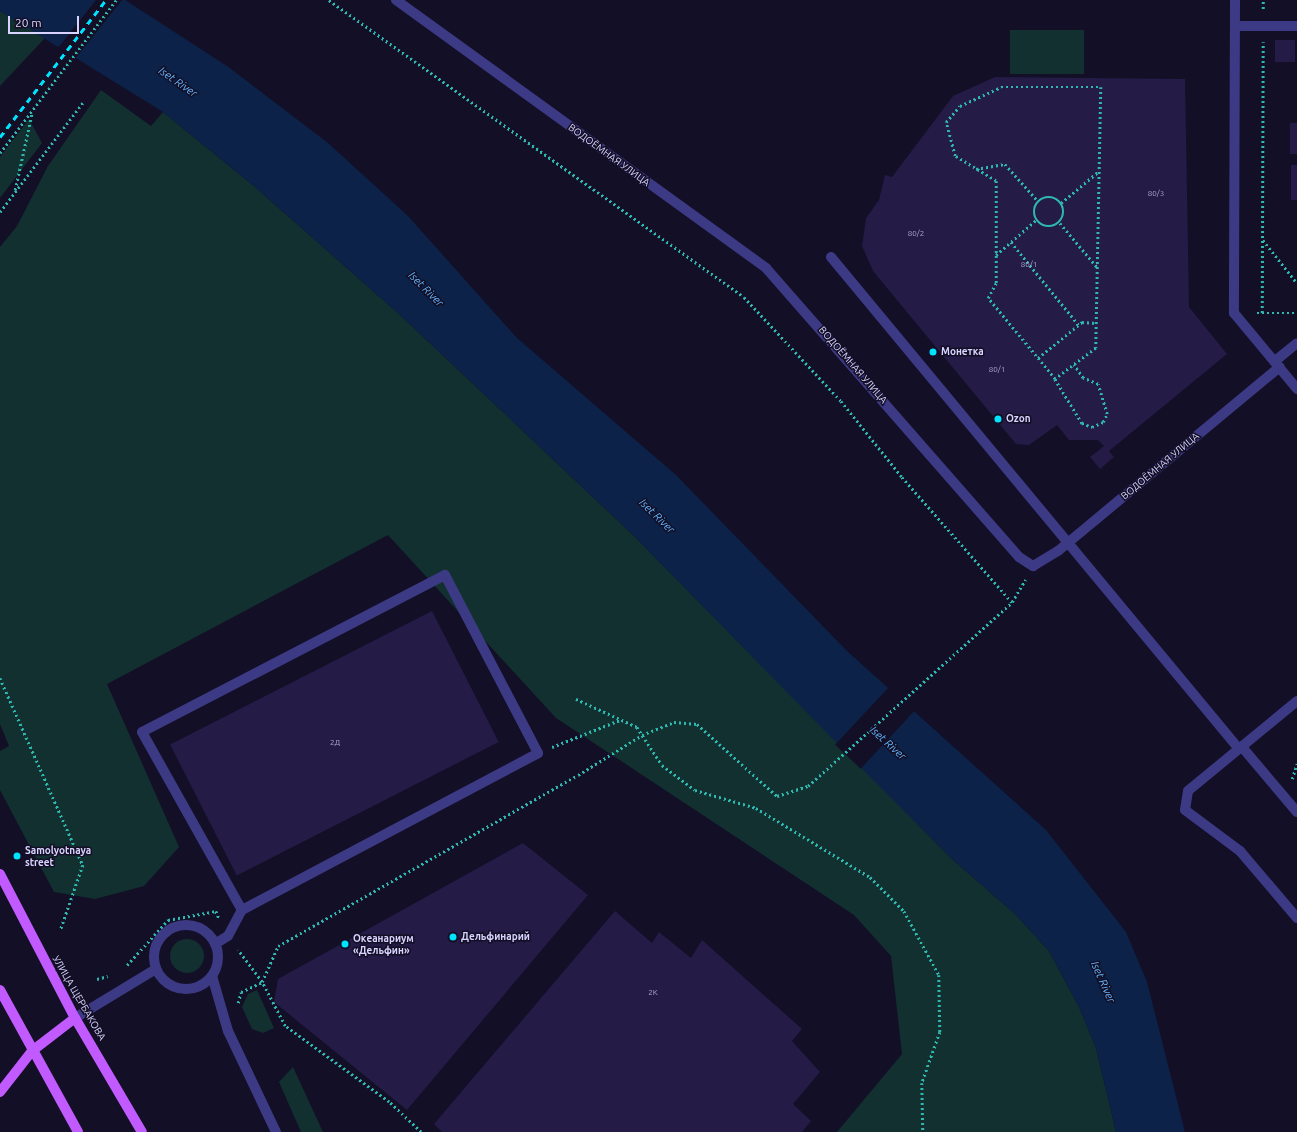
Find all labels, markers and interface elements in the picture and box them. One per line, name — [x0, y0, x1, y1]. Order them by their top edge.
scale bar — [10, 8, 81, 34]
text: 20 m — [15, 16, 42, 29]
water label: Iset River — [156, 64, 200, 100]
street label: ВОДОЁМНАЯ УЛИЦА — [566, 121, 652, 189]
house number: 80/3 — [1148, 189, 1164, 199]
house number: 80/2 — [908, 229, 924, 239]
house number: 80/1 — [1021, 260, 1037, 270]
water label: Iset River — [406, 269, 446, 309]
street label: ВОДОЁМНАЯ УЛИЦА — [816, 324, 890, 406]
place label: Монетка — [941, 346, 984, 358]
marker: Монетка — [928, 347, 938, 357]
house number: 80/1 — [989, 365, 1005, 375]
place label: Ozon — [1006, 413, 1031, 425]
marker: Ozon — [993, 414, 1003, 424]
street label: ВОДОЁМНАЯ УЛИЦА — [1119, 430, 1201, 502]
water label: Iset River — [637, 496, 677, 536]
water label: Iset River — [867, 723, 909, 763]
house number: 2Д — [330, 738, 340, 748]
place label: Samolyotnaya street — [25, 844, 91, 868]
marker: Samolyotnaya street — [12, 851, 22, 861]
place label: Дельфинарий — [461, 931, 530, 943]
place label: Океанариум «Дельфин» — [353, 932, 414, 956]
marker: Дельфинарий — [448, 932, 458, 942]
marker: Океанариум «Дельфин» — [340, 939, 350, 949]
street label: УЛИЦА ЩЕРБАКОВА — [50, 954, 108, 1042]
water label: Iset River — [1088, 959, 1118, 1005]
house number: 2К — [648, 988, 658, 998]

